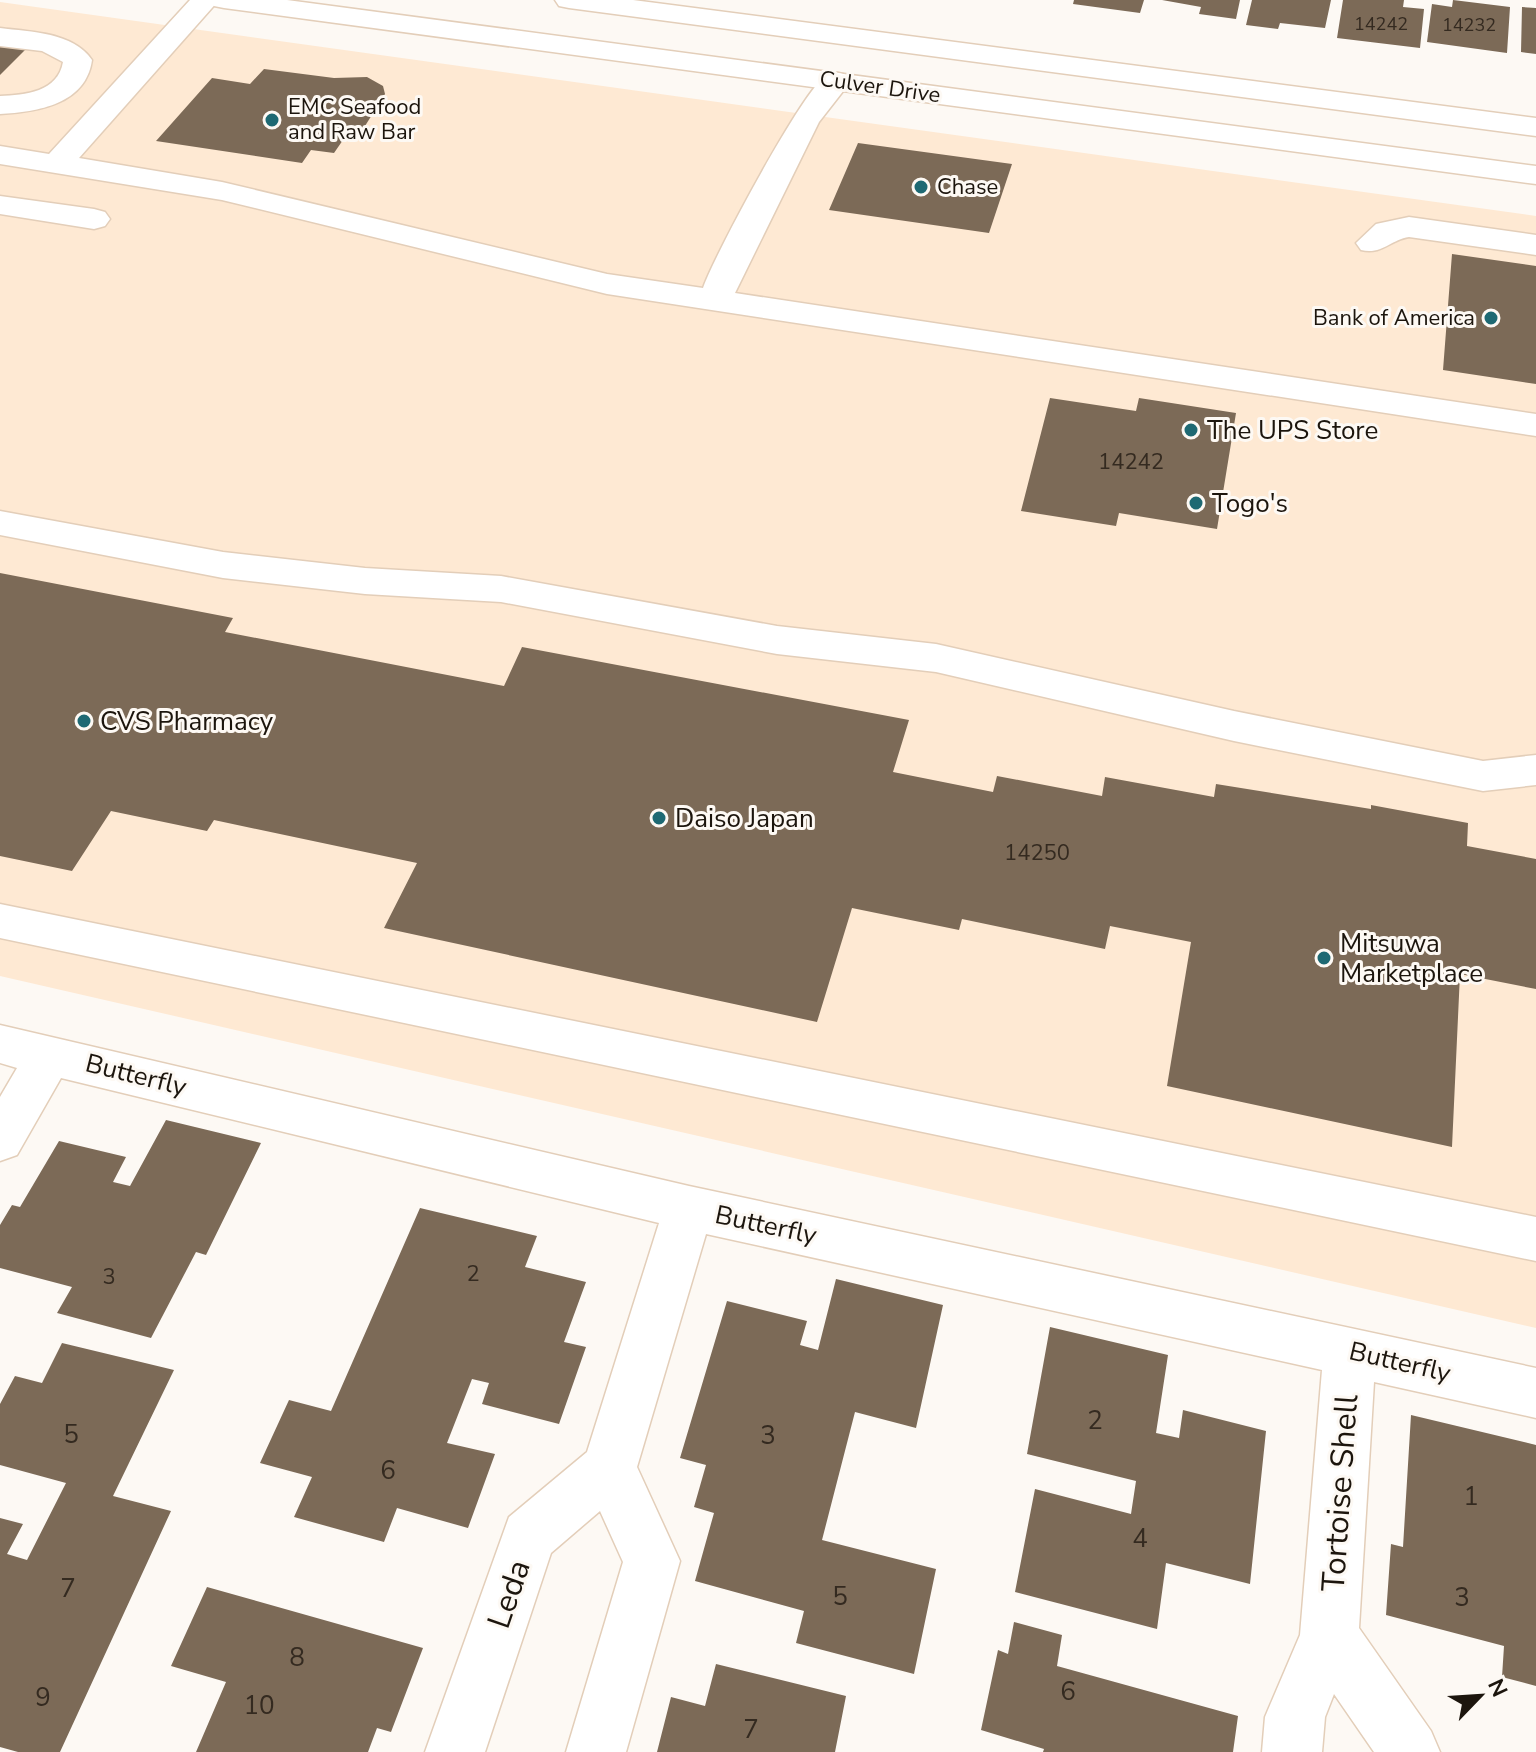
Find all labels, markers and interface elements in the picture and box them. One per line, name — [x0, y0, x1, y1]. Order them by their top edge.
house number: 14242 — [1354, 12, 1408, 36]
house number: 14232 — [1442, 13, 1496, 37]
street label: Culver Drive — [818, 64, 942, 110]
place label: EMC Seafood and Raw Bar — [288, 92, 421, 147]
marker: EMC Seafood and Raw Bar — [263, 111, 281, 129]
place label: Chase — [937, 172, 998, 202]
marker: Chase — [912, 178, 930, 196]
place label: Bank of America — [1313, 303, 1475, 333]
marker: Bank of America — [1482, 309, 1500, 327]
place label: The UPS Store — [1207, 413, 1378, 448]
marker: The UPS Store — [1182, 421, 1200, 439]
house number: 14242 — [1098, 447, 1164, 477]
place label: Togo's — [1212, 486, 1288, 521]
marker: Togo's — [1187, 494, 1205, 512]
place label: CVS Pharmacy — [100, 704, 274, 739]
marker: CVS Pharmacy — [75, 712, 93, 730]
place label: Daiso Japan — [675, 801, 814, 836]
marker: Daiso Japan — [650, 809, 668, 827]
house number: 14250 — [1004, 838, 1070, 868]
place label: Mitsuwa Marketplace — [1340, 926, 1483, 991]
marker: Mitsuwa Marketplace — [1315, 949, 1333, 967]
street label: Butterfly — [82, 1046, 191, 1105]
street label: Butterfly — [712, 1197, 821, 1253]
house number: 2 — [466, 1259, 480, 1289]
house number: 3 — [102, 1262, 116, 1292]
street label: Butterfly — [1346, 1333, 1455, 1391]
street label: Tortoise Shell — [1312, 1392, 1368, 1593]
house number: 2 — [1087, 1403, 1103, 1438]
house number: 5 — [63, 1417, 79, 1452]
house number: 3 — [760, 1418, 776, 1453]
house number: 6 — [380, 1453, 396, 1488]
house number: 1 — [1463, 1479, 1479, 1514]
house number: 4 — [1132, 1521, 1148, 1556]
street label: Leda — [477, 1554, 541, 1634]
house number: 7 — [60, 1571, 76, 1606]
house number: 5 — [832, 1579, 848, 1614]
house number: 3 — [1454, 1580, 1470, 1615]
house number: 8 — [289, 1640, 305, 1675]
north arrow — [1440, 1656, 1520, 1736]
house number: 6 — [1060, 1674, 1076, 1709]
text: N — [1480, 1674, 1514, 1702]
house number: 9 — [35, 1680, 51, 1715]
house number: 10 — [243, 1688, 275, 1723]
house number: 7 — [743, 1712, 759, 1747]

